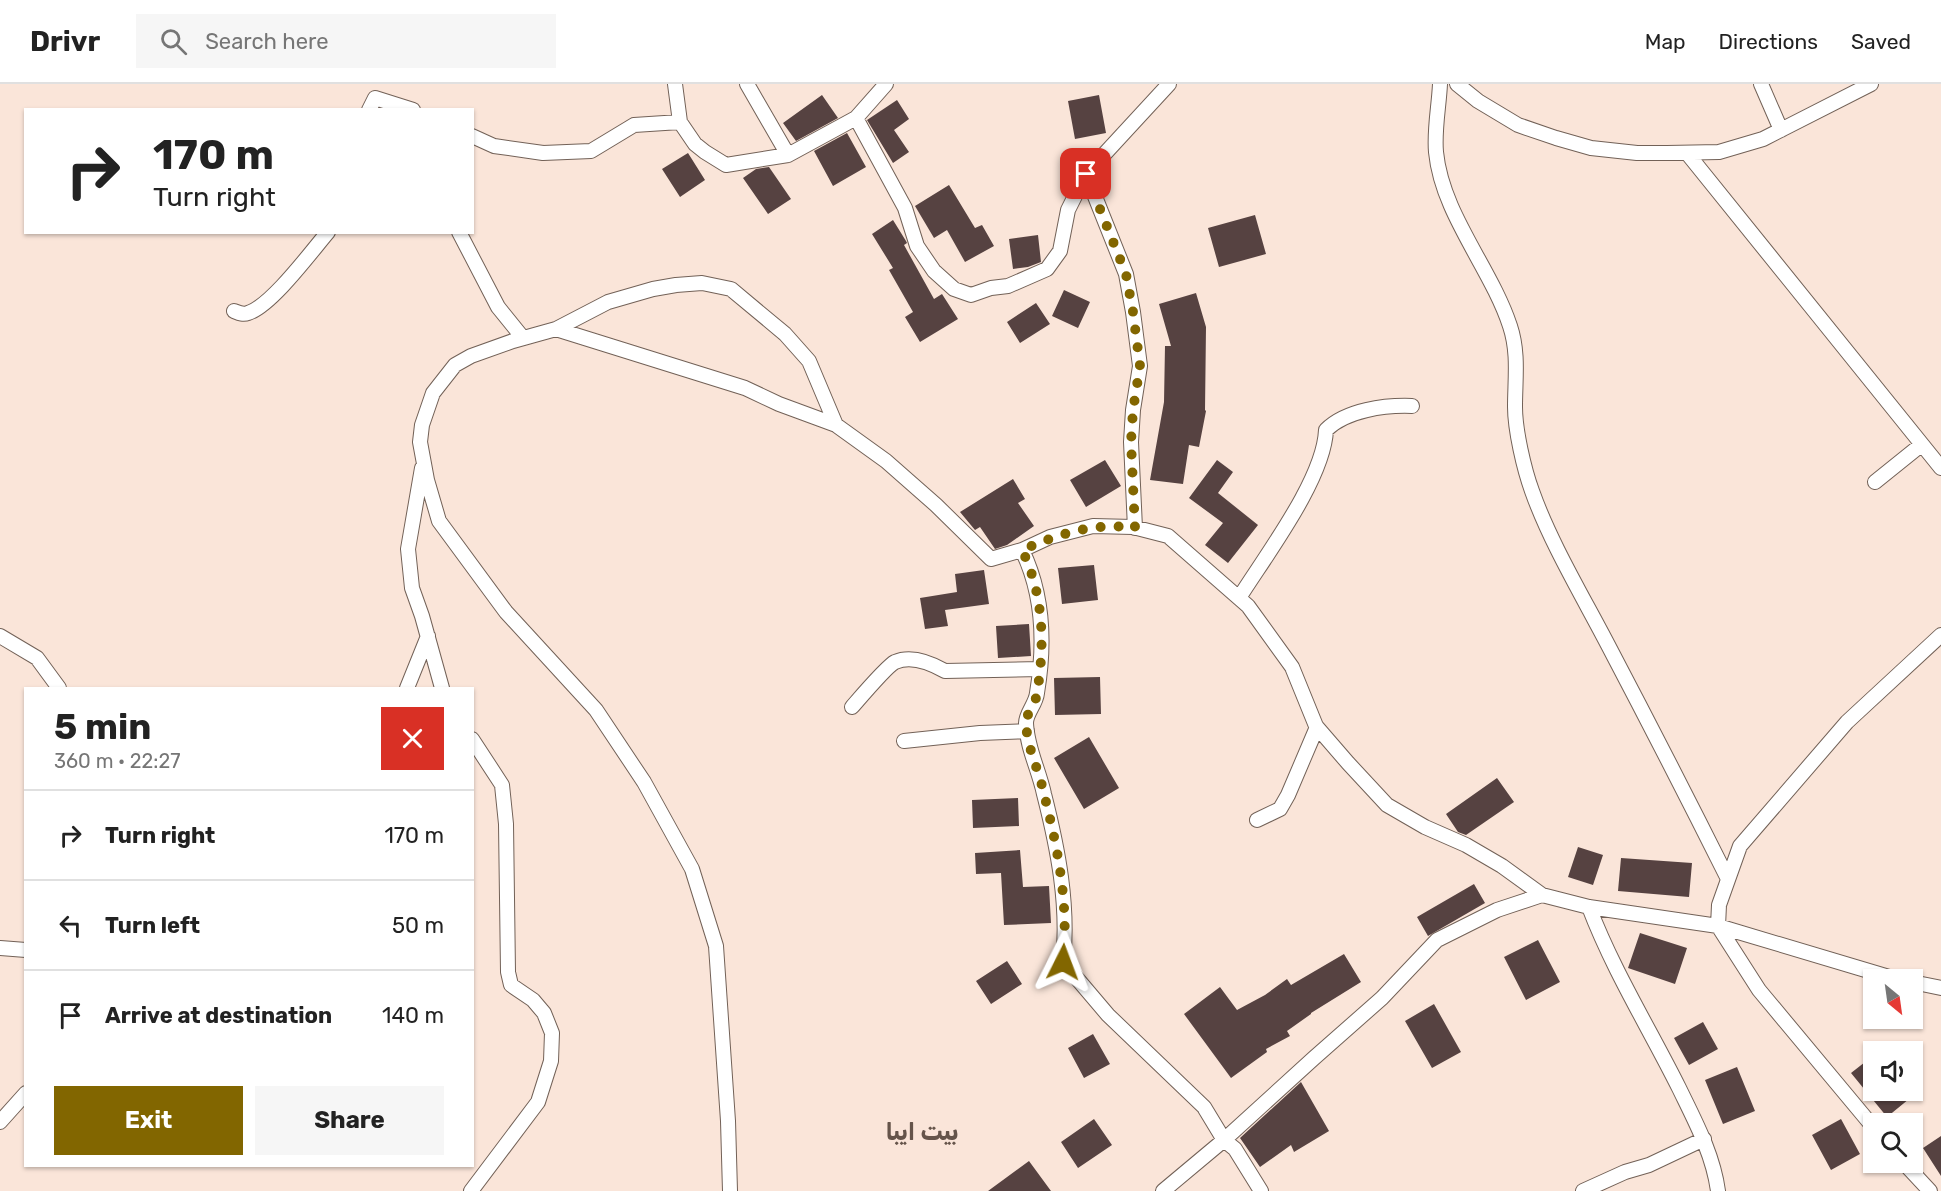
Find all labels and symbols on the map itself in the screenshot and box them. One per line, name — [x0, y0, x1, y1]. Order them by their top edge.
pin — [1060, 148, 1111, 199]
position arrow — [1031, 930, 1095, 994]
north arrow — [1863, 969, 1923, 1029]
district label: بيت ايبا — [885, 1118, 959, 1146]

